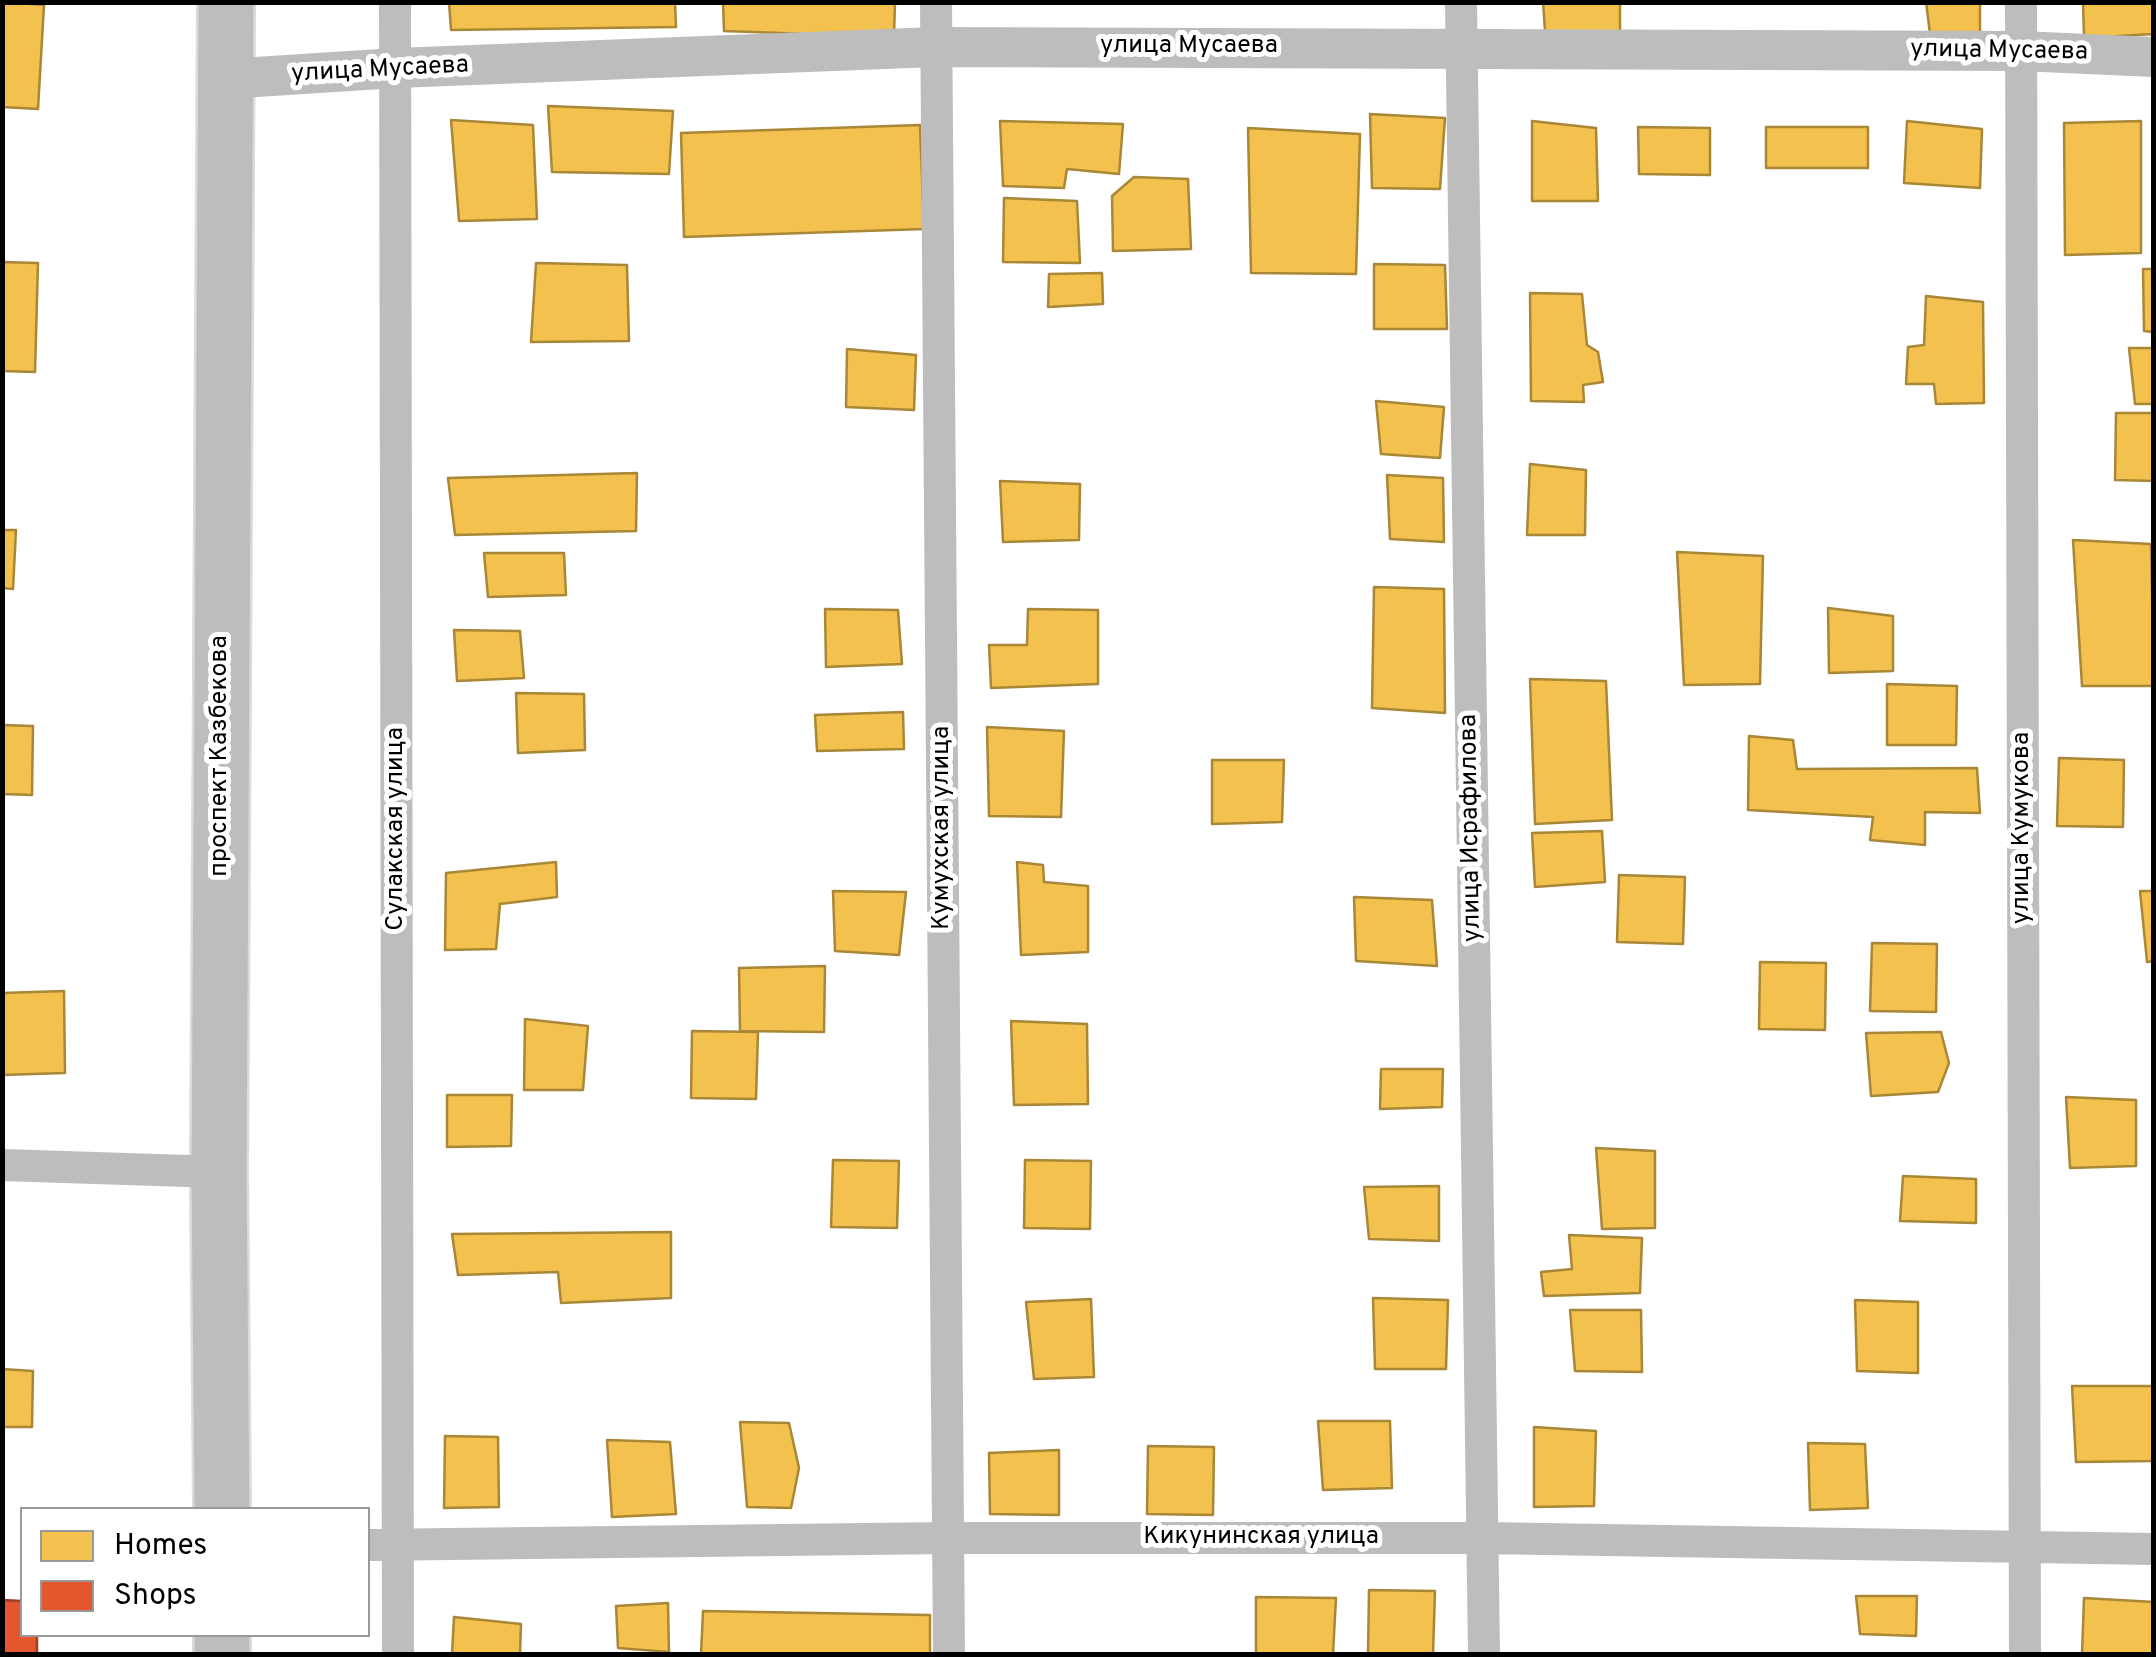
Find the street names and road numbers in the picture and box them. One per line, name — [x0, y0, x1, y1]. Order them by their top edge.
street label: улица Мусаева — [1100, 32, 1278, 62]
street label: улица Мусаева — [1910, 35, 2088, 69]
street label: улица Мусаева — [290, 51, 470, 91]
street label: проспект Казбекова — [206, 635, 236, 877]
street label: улица Исрафилова — [1455, 714, 1489, 942]
street label: Кумухская улица — [928, 726, 958, 930]
street label: Сулакская улица — [382, 727, 412, 931]
street label: улица Кумукова — [2008, 732, 2038, 924]
street label: Кикунинская улица — [1143, 1523, 1379, 1553]

